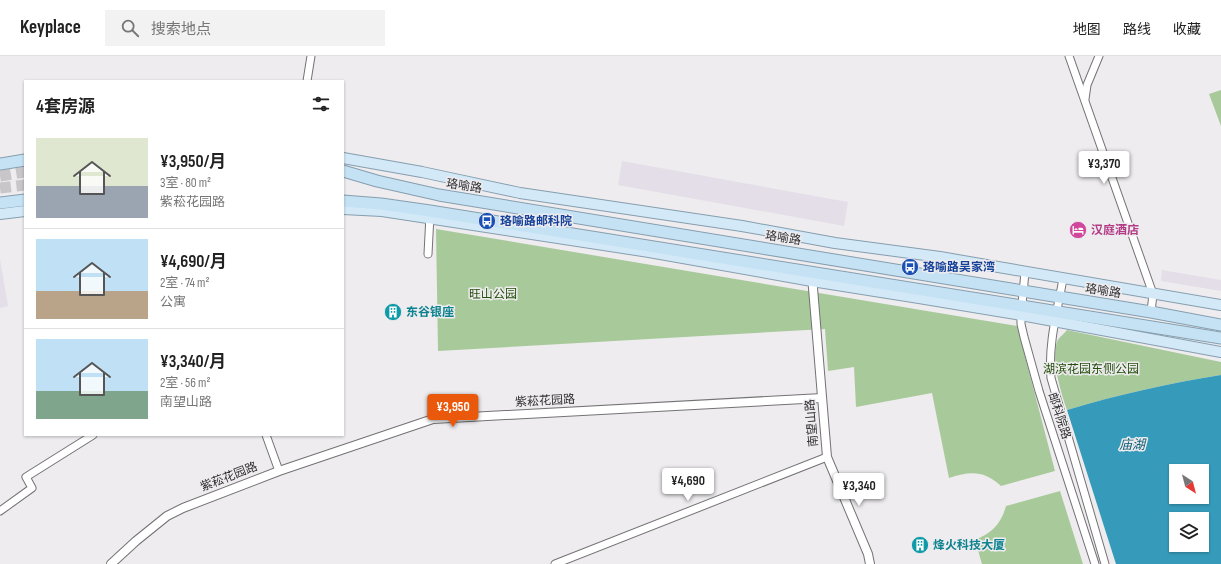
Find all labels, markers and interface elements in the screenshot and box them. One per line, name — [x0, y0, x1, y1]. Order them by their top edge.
search box — [105, 10, 385, 46]
text: Keyplace — [20, 16, 81, 39]
icon: search — [119, 17, 141, 39]
text: 搜索地点 — [151, 20, 211, 39]
text: 地图 — [1073, 21, 1101, 38]
text: 路线 — [1123, 21, 1151, 38]
text: 收藏 — [1173, 21, 1201, 38]
icon: filters — [310, 93, 332, 115]
text: 4套房源 — [36, 97, 95, 117]
pin: ¥3,370 — [1071, 151, 1137, 185]
text: ¥3,950/月 — [160, 152, 226, 172]
icon: home — [68, 154, 116, 202]
text: ¥3,370 — [1088, 156, 1120, 172]
text: 3室 · 80 m² — [160, 175, 211, 191]
street label: 珞喻路 — [445, 176, 483, 196]
text: 紫菘花园路 — [160, 194, 225, 210]
bus stop icon: 珞喻路邮科院 — [477, 211, 497, 231]
place label: 珞喻路邮科院 — [500, 214, 572, 229]
hotel icon: 汉庭酒店 — [1068, 220, 1088, 240]
place label: 汉庭酒店 — [1091, 223, 1139, 238]
street label: 珞喻路 — [764, 228, 802, 248]
text: ¥4,690/月 — [160, 252, 227, 272]
icon: home — [68, 255, 116, 303]
bus stop icon: 珞喻路吴家湾 — [900, 257, 920, 277]
place label: 珞喻路吴家湾 — [923, 260, 995, 275]
text: 2室 · 74 m² — [160, 275, 210, 291]
street label: 珞喻路 — [1084, 281, 1122, 301]
park label: 旺山公园 — [469, 287, 517, 302]
text: 公寓 — [160, 294, 186, 310]
building icon: 东谷银座 — [383, 302, 403, 322]
place label: 东谷银座 — [406, 305, 454, 320]
text: ¥3,340/月 — [160, 352, 226, 372]
icon: home — [68, 355, 116, 403]
park label: 湖滨花园东侧公园 — [1043, 362, 1139, 377]
text: 2室 · 56 m² — [160, 375, 210, 391]
street label: 邮科院路 — [1044, 391, 1074, 441]
street label: 紫菘花园路 — [515, 392, 575, 410]
text: 南望山路 — [160, 394, 212, 410]
pin: ¥3,950 — [420, 394, 486, 428]
street label: 南望山路 — [802, 398, 822, 448]
text: ¥3,950 — [436, 399, 470, 415]
water label: 庙湖 — [1119, 437, 1147, 453]
street label: 紫菘花园路 — [198, 459, 260, 495]
north arrow — [1169, 464, 1209, 504]
map controls — [1169, 464, 1209, 552]
pin: ¥4,690 — [655, 468, 721, 502]
text: ¥4,690 — [671, 473, 705, 489]
pin: ¥3,340 — [826, 473, 892, 507]
text: ¥3,340 — [842, 478, 876, 494]
button: layers — [1169, 512, 1209, 552]
building icon: 烽火科技大厦 — [910, 535, 930, 555]
place label: 烽火科技大厦 — [933, 538, 1005, 553]

